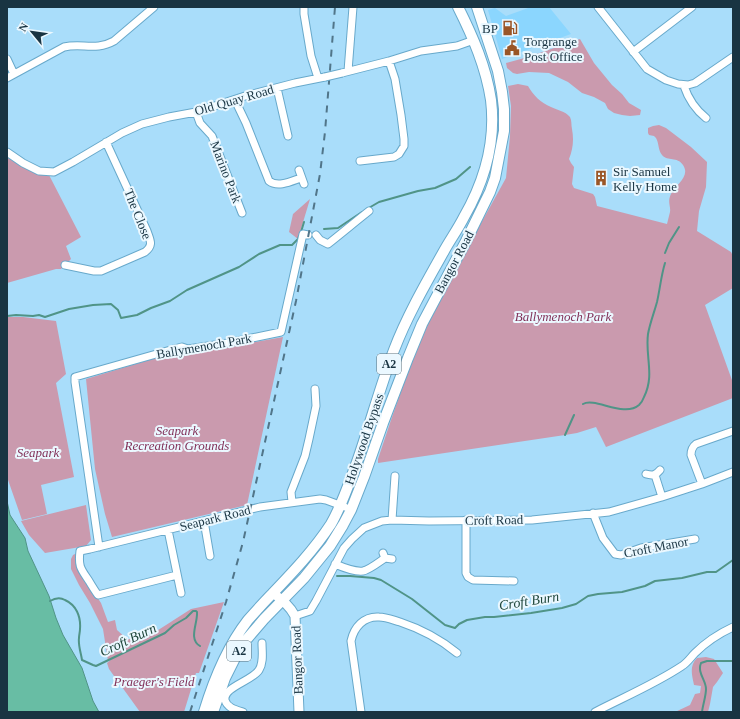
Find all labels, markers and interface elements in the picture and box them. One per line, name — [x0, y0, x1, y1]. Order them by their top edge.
north arrow — [12, 12, 52, 52]
fuel station icon: BP — [501, 19, 519, 37]
text: N — [16, 21, 30, 34]
place label: BP — [482, 21, 498, 36]
place label: Torgrange Post Office — [524, 34, 583, 64]
public building icon: Torgrange Post Office — [503, 39, 521, 57]
street label: Old Quay Road — [193, 81, 276, 118]
street label: Marino Park — [207, 139, 245, 206]
place label: Sir Samuel Kelly Home — [613, 164, 677, 194]
building icon: Sir Samuel Kelly Home — [592, 169, 610, 187]
street label: The Close — [121, 187, 155, 242]
street label: Bangor Road — [431, 228, 477, 296]
park label: Ballymenoch Park — [515, 309, 611, 324]
street label: Ballymenoch Park — [155, 330, 253, 362]
road number: A2 — [377, 354, 401, 374]
street label: Holywood Bypass — [341, 391, 387, 487]
park label: Seapark Recreation Grounds — [124, 423, 229, 453]
park label: Seapark — [17, 445, 60, 460]
street label: Seapark Road — [178, 502, 253, 534]
street label: Croft Road — [465, 512, 524, 528]
street label: Croft Manor — [622, 533, 690, 561]
water label: Croft Burn — [498, 589, 560, 613]
water label: Croft Burn — [97, 620, 159, 660]
street label: Bangor Road — [288, 625, 306, 695]
road number: A2 — [227, 641, 251, 661]
park label: Praeger's Field — [112, 674, 195, 689]

